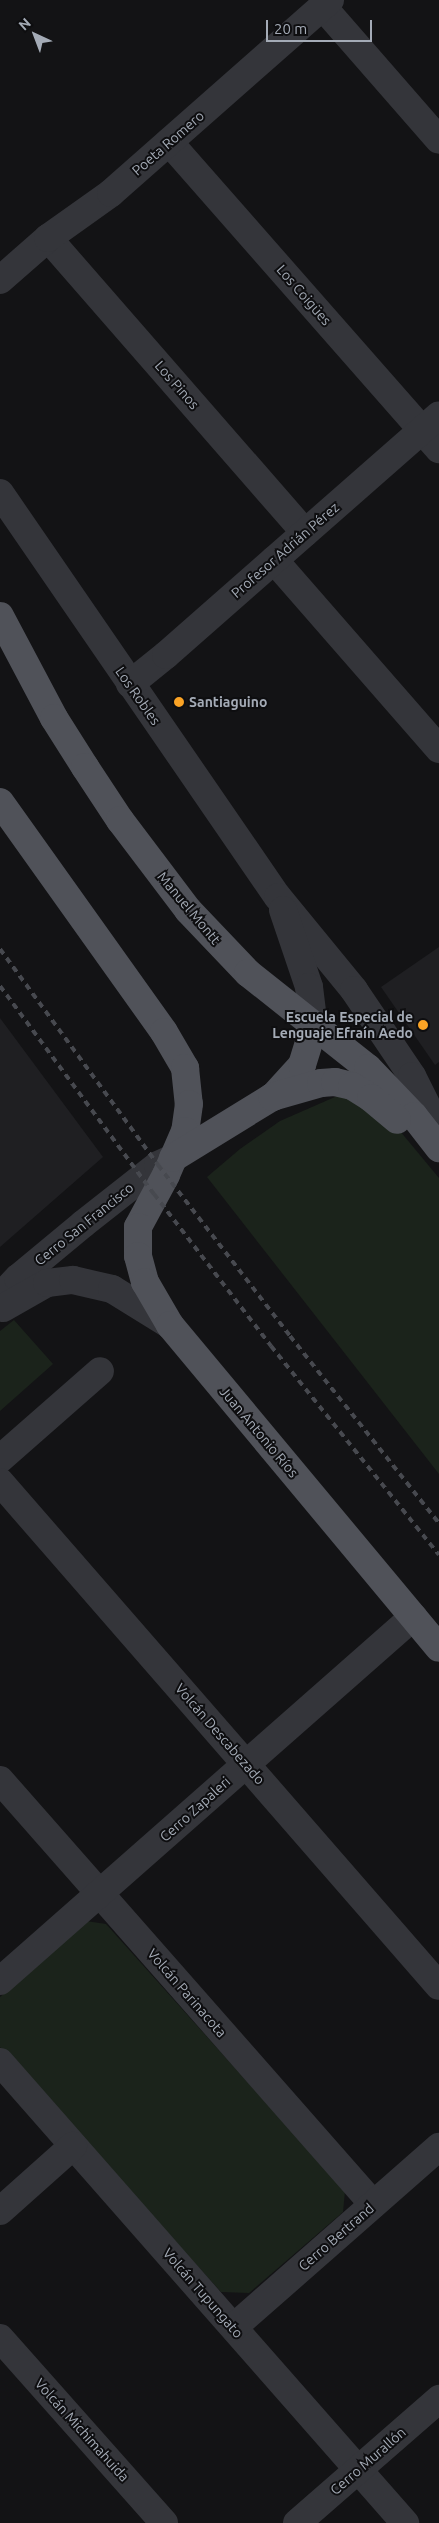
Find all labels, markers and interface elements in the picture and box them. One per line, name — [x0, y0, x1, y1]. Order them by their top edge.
north arrow — [10, 10, 60, 60]
scale bar — [269, 10, 375, 42]
text: N — [15, 15, 34, 33]
text: 20 m — [274, 20, 307, 37]
street label: Poeta Romero — [128, 107, 208, 179]
street label: Los Coigües — [273, 261, 335, 329]
street label: Los Pinos — [151, 357, 203, 413]
street label: Profesor Adrián Pérez — [228, 499, 342, 601]
street label: Los Robles — [112, 664, 164, 728]
place label: Santiaguino — [189, 694, 267, 710]
marker: Santiaguino — [173, 696, 185, 708]
street label: Manuel Montt — [154, 868, 224, 948]
place label: Escuela Especial de Lenguaje Efraín Aedo — [272, 1009, 413, 1042]
marker: Escuela Especial de Lenguaje Efraín Aedo — [417, 1019, 429, 1031]
street label: Cerro San Francisco — [31, 1179, 137, 1269]
street label: Juan Antonio Ríos — [216, 1383, 302, 1481]
street label: Volcán Descabezado — [172, 1680, 268, 1788]
street label: Cerro Zapaleri — [156, 1773, 234, 1845]
street label: Volcán Parinacota — [144, 1945, 230, 2041]
street label: Cerro Bertrand — [295, 2200, 377, 2274]
street label: Volcán Tupungato — [159, 2245, 247, 2341]
street label: Volcán Michimahuida — [31, 2375, 133, 2485]
street label: Cerro Murallón — [327, 2424, 409, 2498]

